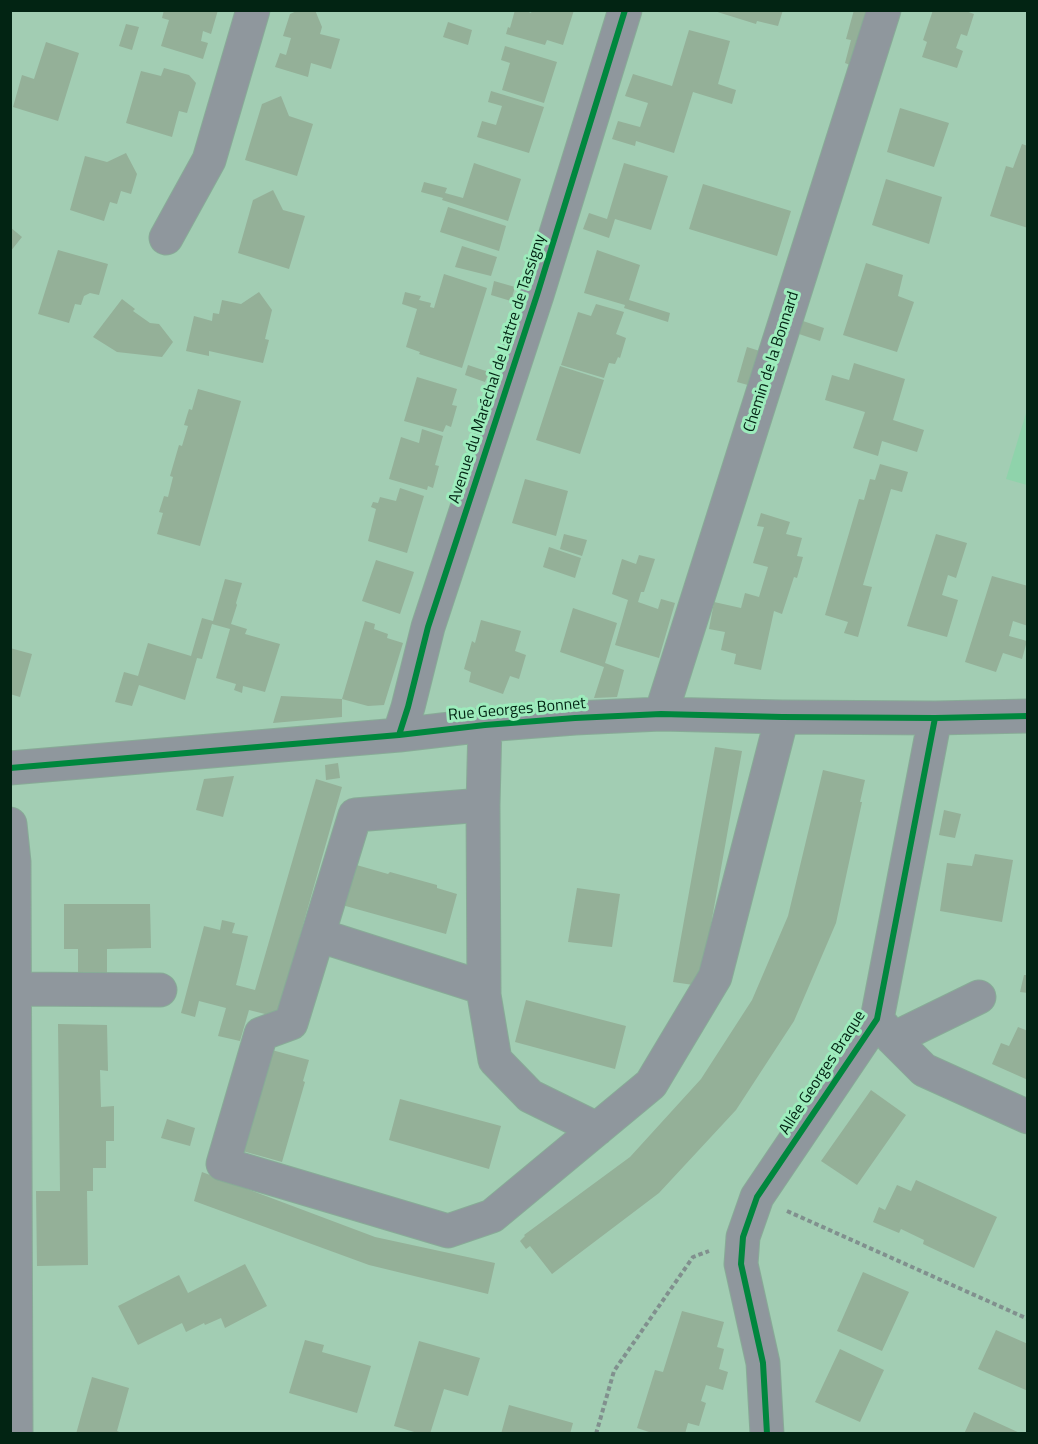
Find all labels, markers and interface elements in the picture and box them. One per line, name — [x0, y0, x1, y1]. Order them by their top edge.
street label: Avenue du Maréchal de Lattre de Tassigny — [445, 232, 551, 506]
street label: Chemin de la Bonnard — [740, 289, 804, 435]
street label: Rue Georges Bonnet — [447, 694, 587, 726]
street label: Allée Georges Braque — [776, 1007, 870, 1139]

